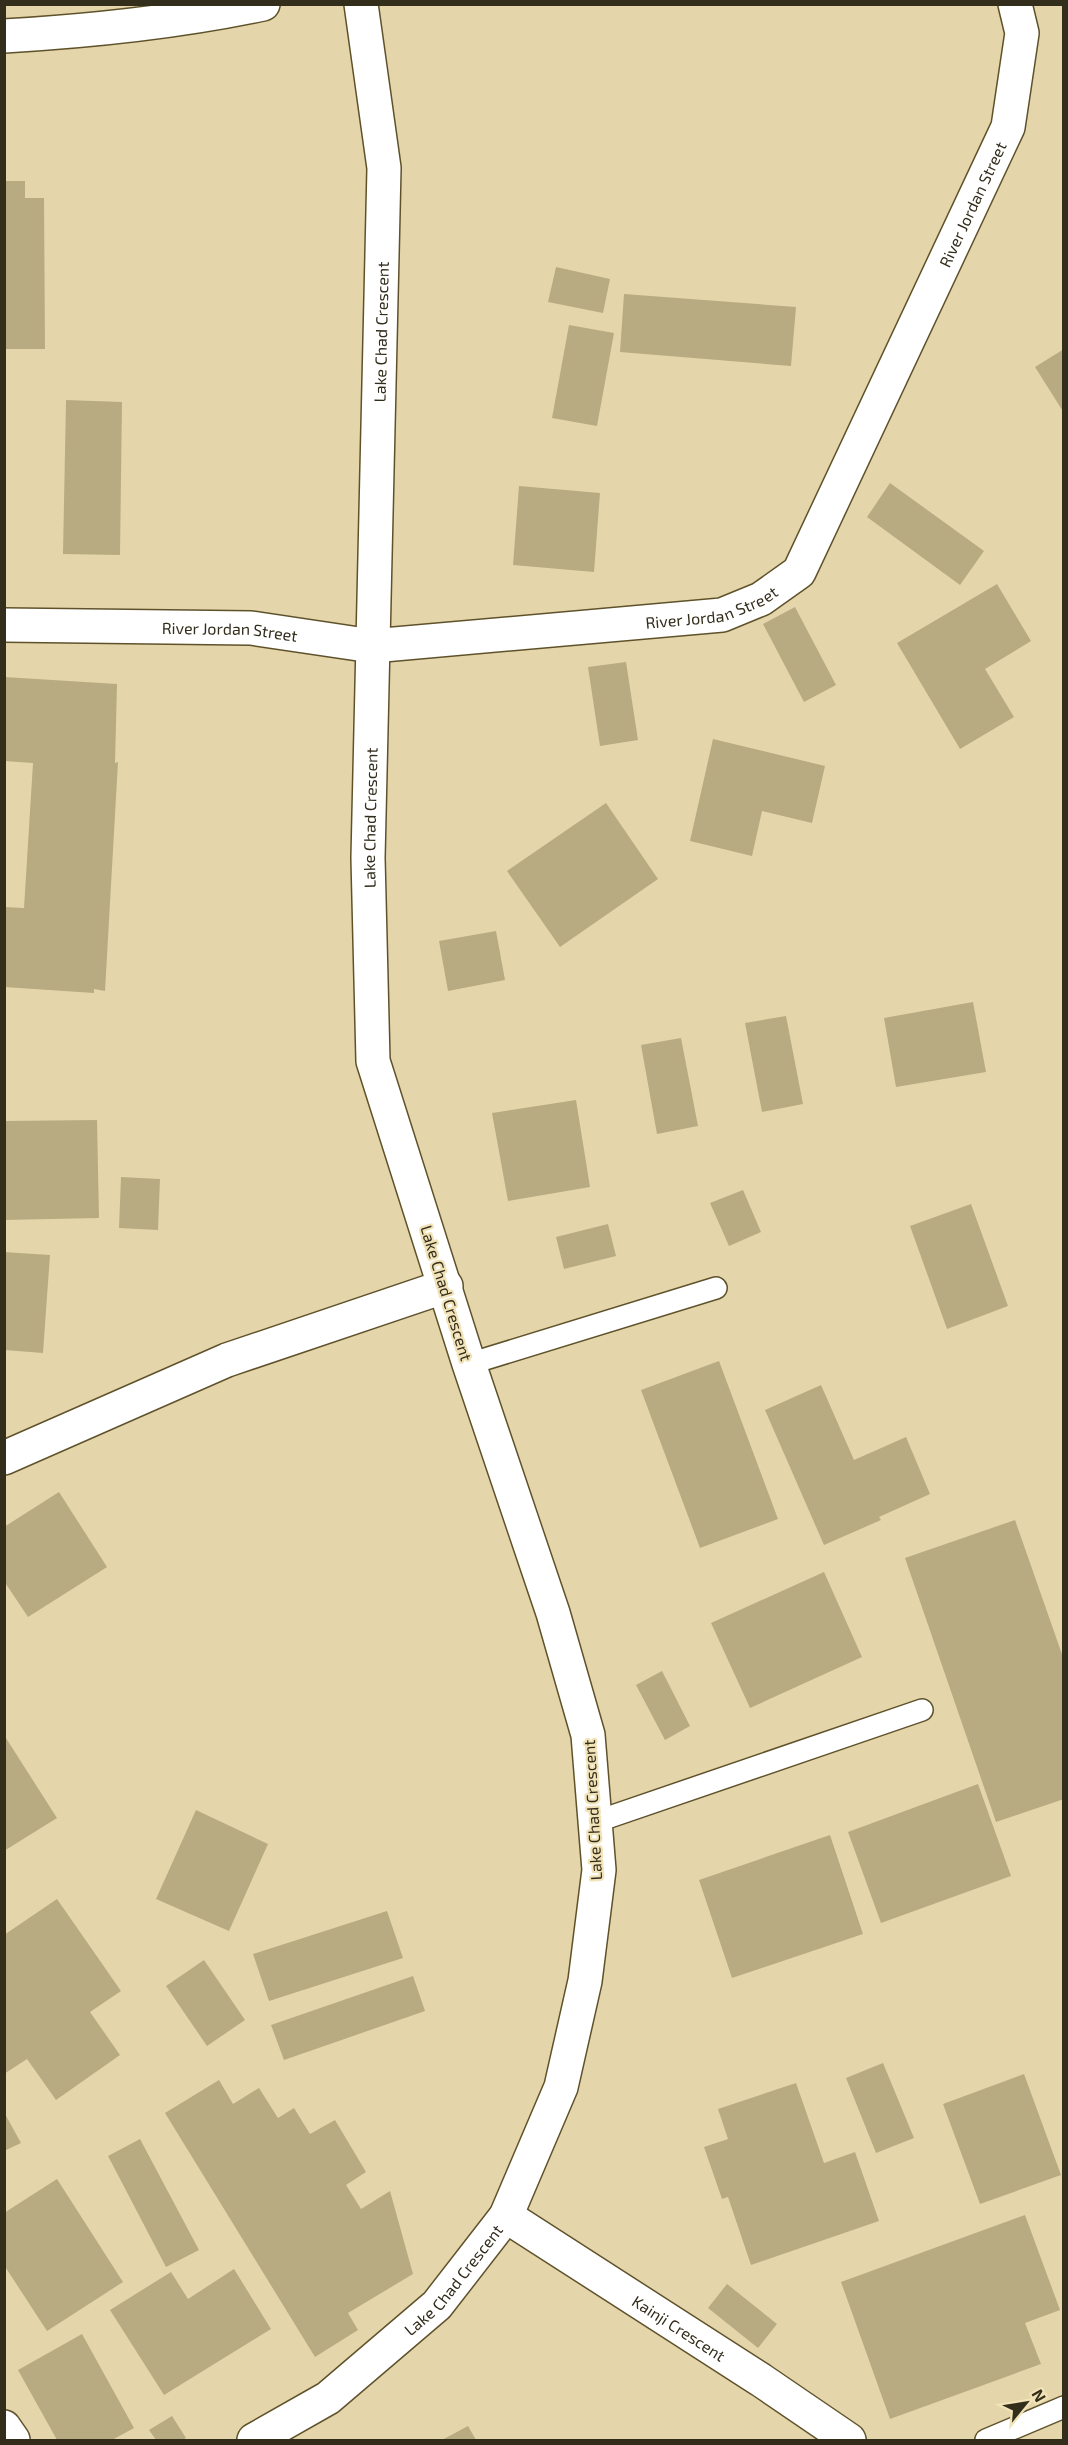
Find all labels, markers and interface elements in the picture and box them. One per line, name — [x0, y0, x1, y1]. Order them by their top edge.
street label: River Jordan Street — [934, 138, 1009, 270]
street label: Lake Chad Crescent — [369, 261, 391, 403]
street label: River Jordan Street — [645, 581, 781, 631]
street label: River Jordan Street — [162, 617, 299, 644]
street label: Lake Chad Crescent — [358, 747, 380, 888]
street label: Lake Chad Crescent — [417, 1223, 477, 1363]
street label: Lake Chad Crescent — [579, 1739, 605, 1881]
street label: Lake Chad Crescent — [400, 2220, 506, 2339]
street label: Kainji Crescent — [629, 2291, 729, 2364]
north arrow — [996, 2373, 1056, 2433]
text: N — [1028, 2385, 1051, 2405]

